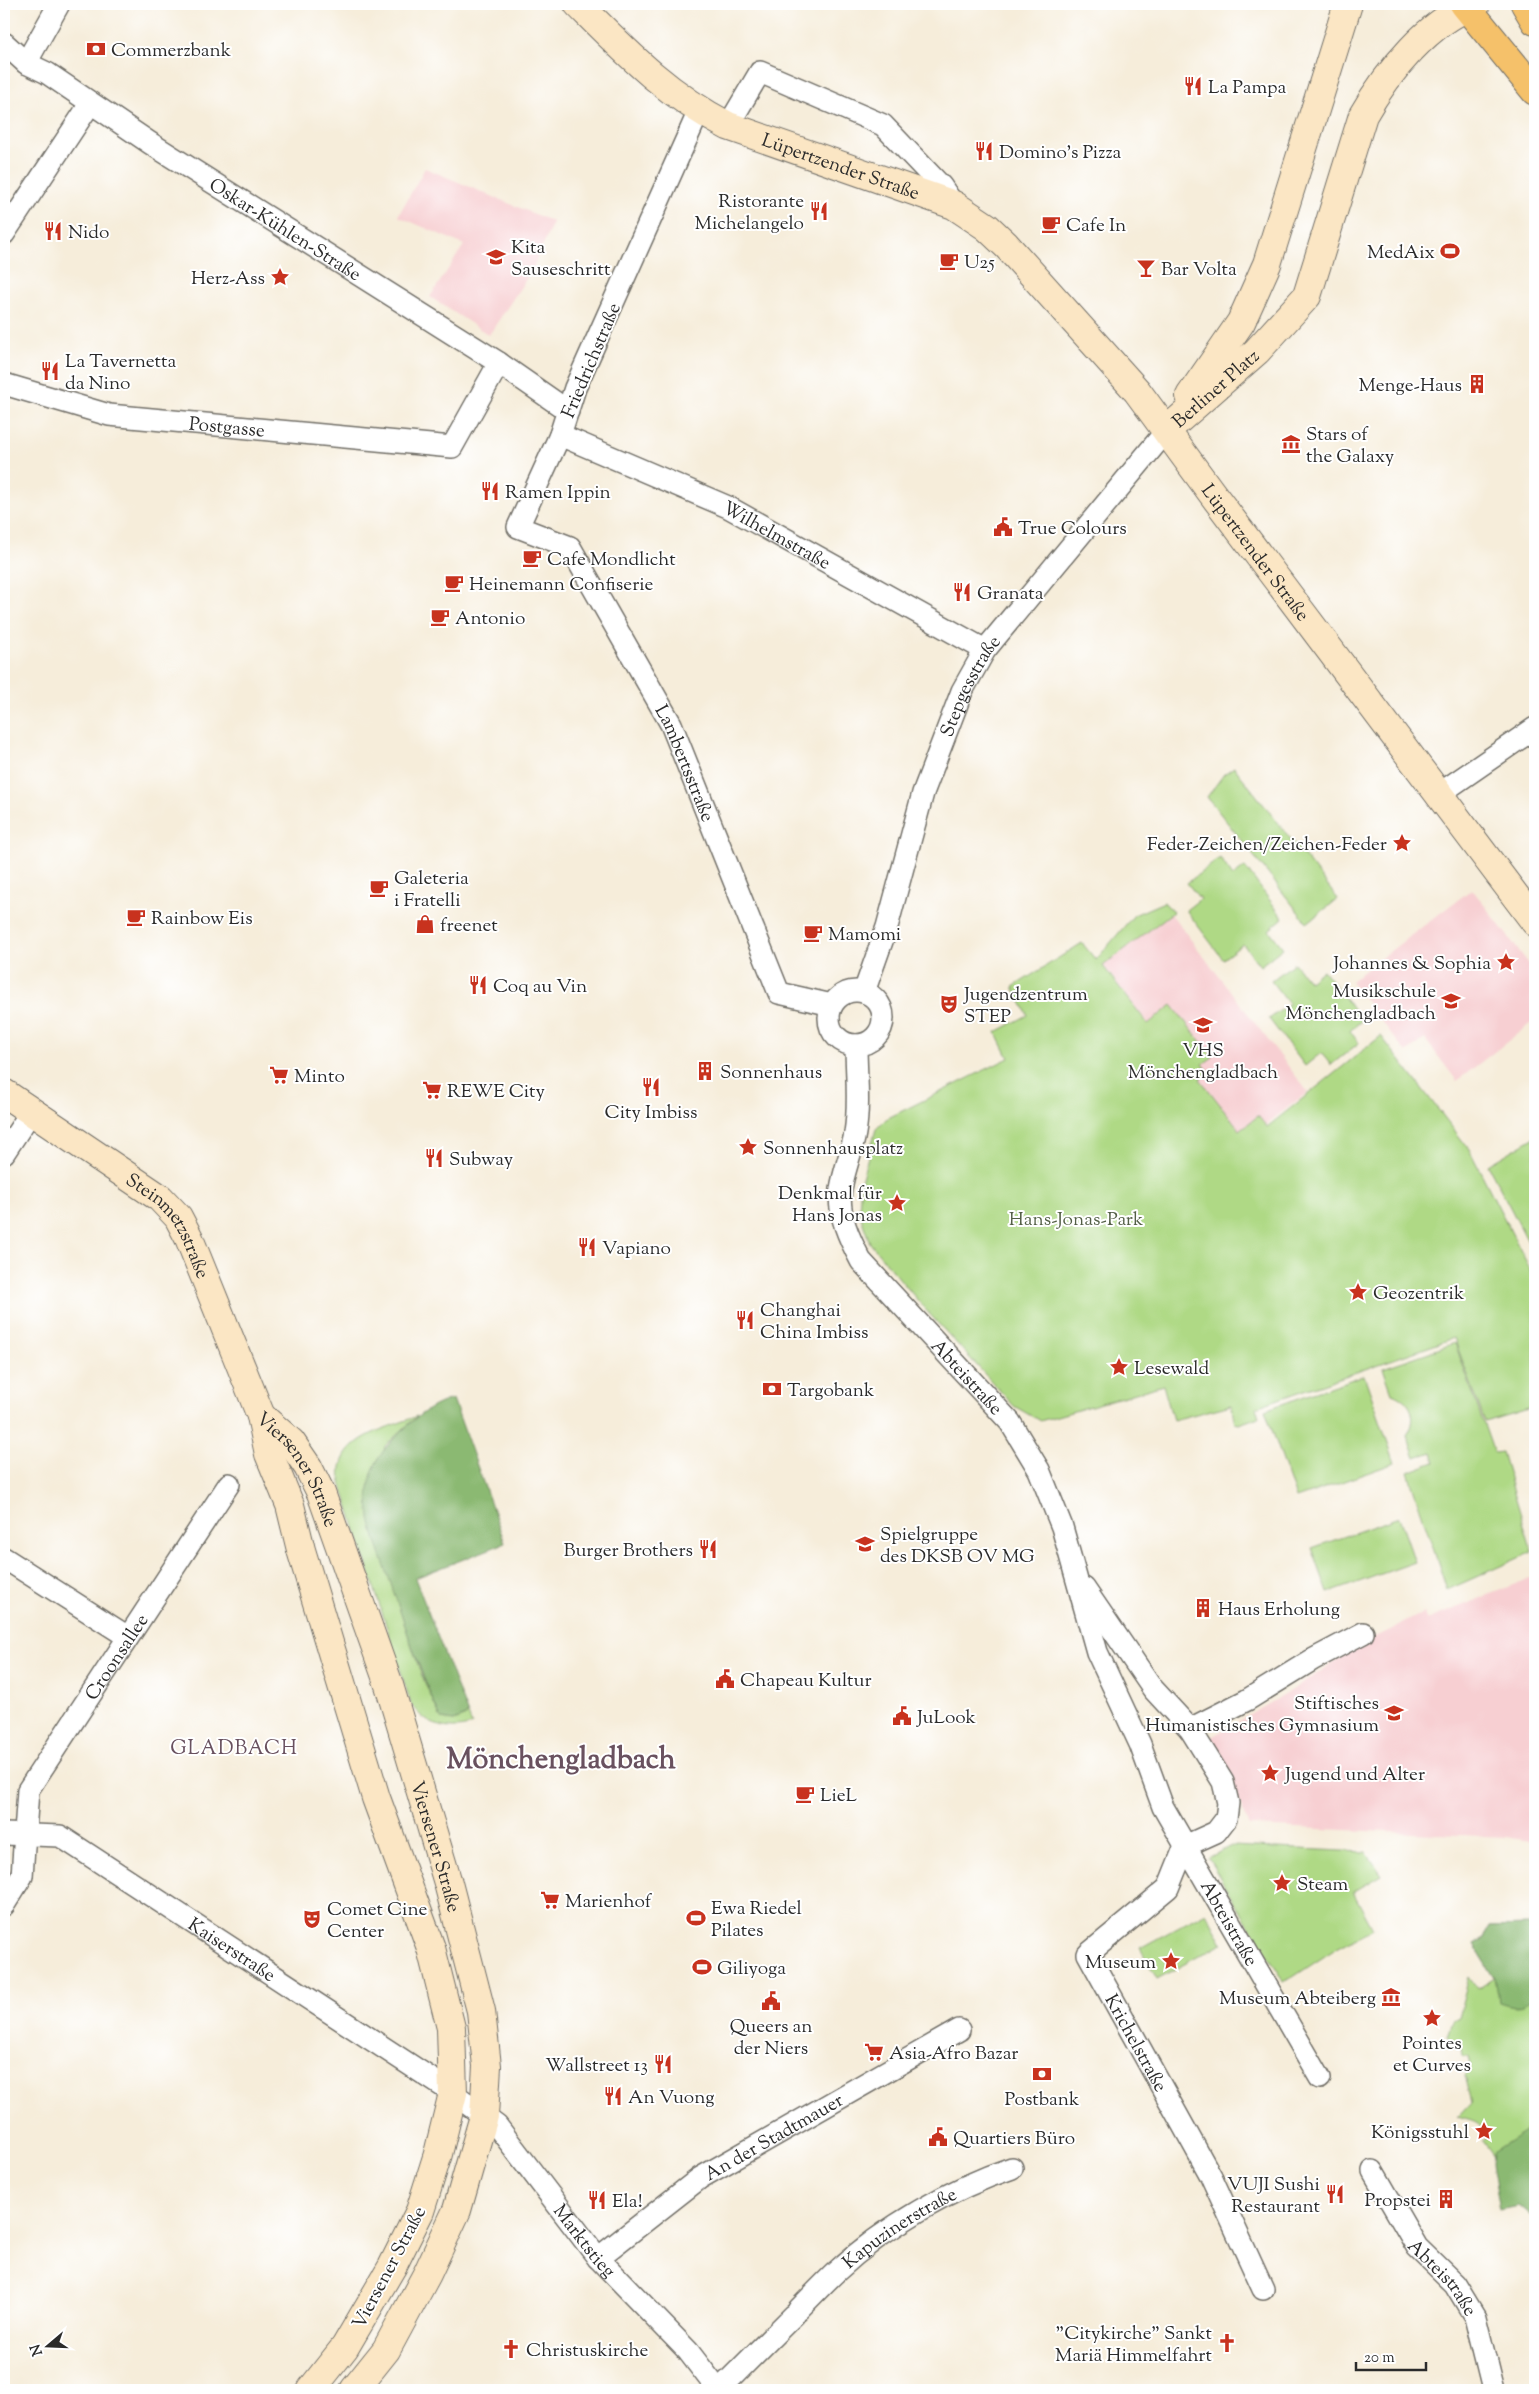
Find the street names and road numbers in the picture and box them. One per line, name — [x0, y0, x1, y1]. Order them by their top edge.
street label: Lüpertzender Straße — [758, 128, 923, 208]
street label: Oskar-Kühlen-Straße — [203, 172, 366, 289]
street label: Friedrichstraße — [556, 299, 629, 423]
street label: Berliner Platz — [1167, 344, 1266, 435]
street label: Postgasse — [188, 412, 266, 445]
street label: Lüpertzender Straße — [1194, 479, 1315, 628]
street label: Wilhelmstraße — [717, 495, 835, 578]
street label: Stepgesstraße — [935, 630, 1008, 741]
street label: Lambertsstraße — [647, 700, 720, 827]
street label: Steinmetzstraße — [119, 1168, 215, 1283]
street label: Abteistraße — [924, 1334, 1008, 1422]
street label: Viersener Straße — [249, 1407, 343, 1531]
street label: Croonsallee — [79, 1609, 156, 1707]
street label: Viersener Straße — [402, 1778, 466, 1916]
street label: Abteistraße — [1192, 1876, 1263, 1972]
street label: Kaiserstraße — [182, 1912, 280, 1990]
street label: Krichelstraße — [1097, 1990, 1173, 2098]
street label: An der Stadtmauer — [700, 2088, 849, 2189]
street label: Kapuzinerstraße — [837, 2182, 962, 2276]
street label: Marktstieg — [546, 2199, 621, 2285]
street label: Viersener Straße — [346, 2202, 434, 2334]
street label: Abteistraße — [1401, 2234, 1482, 2322]

